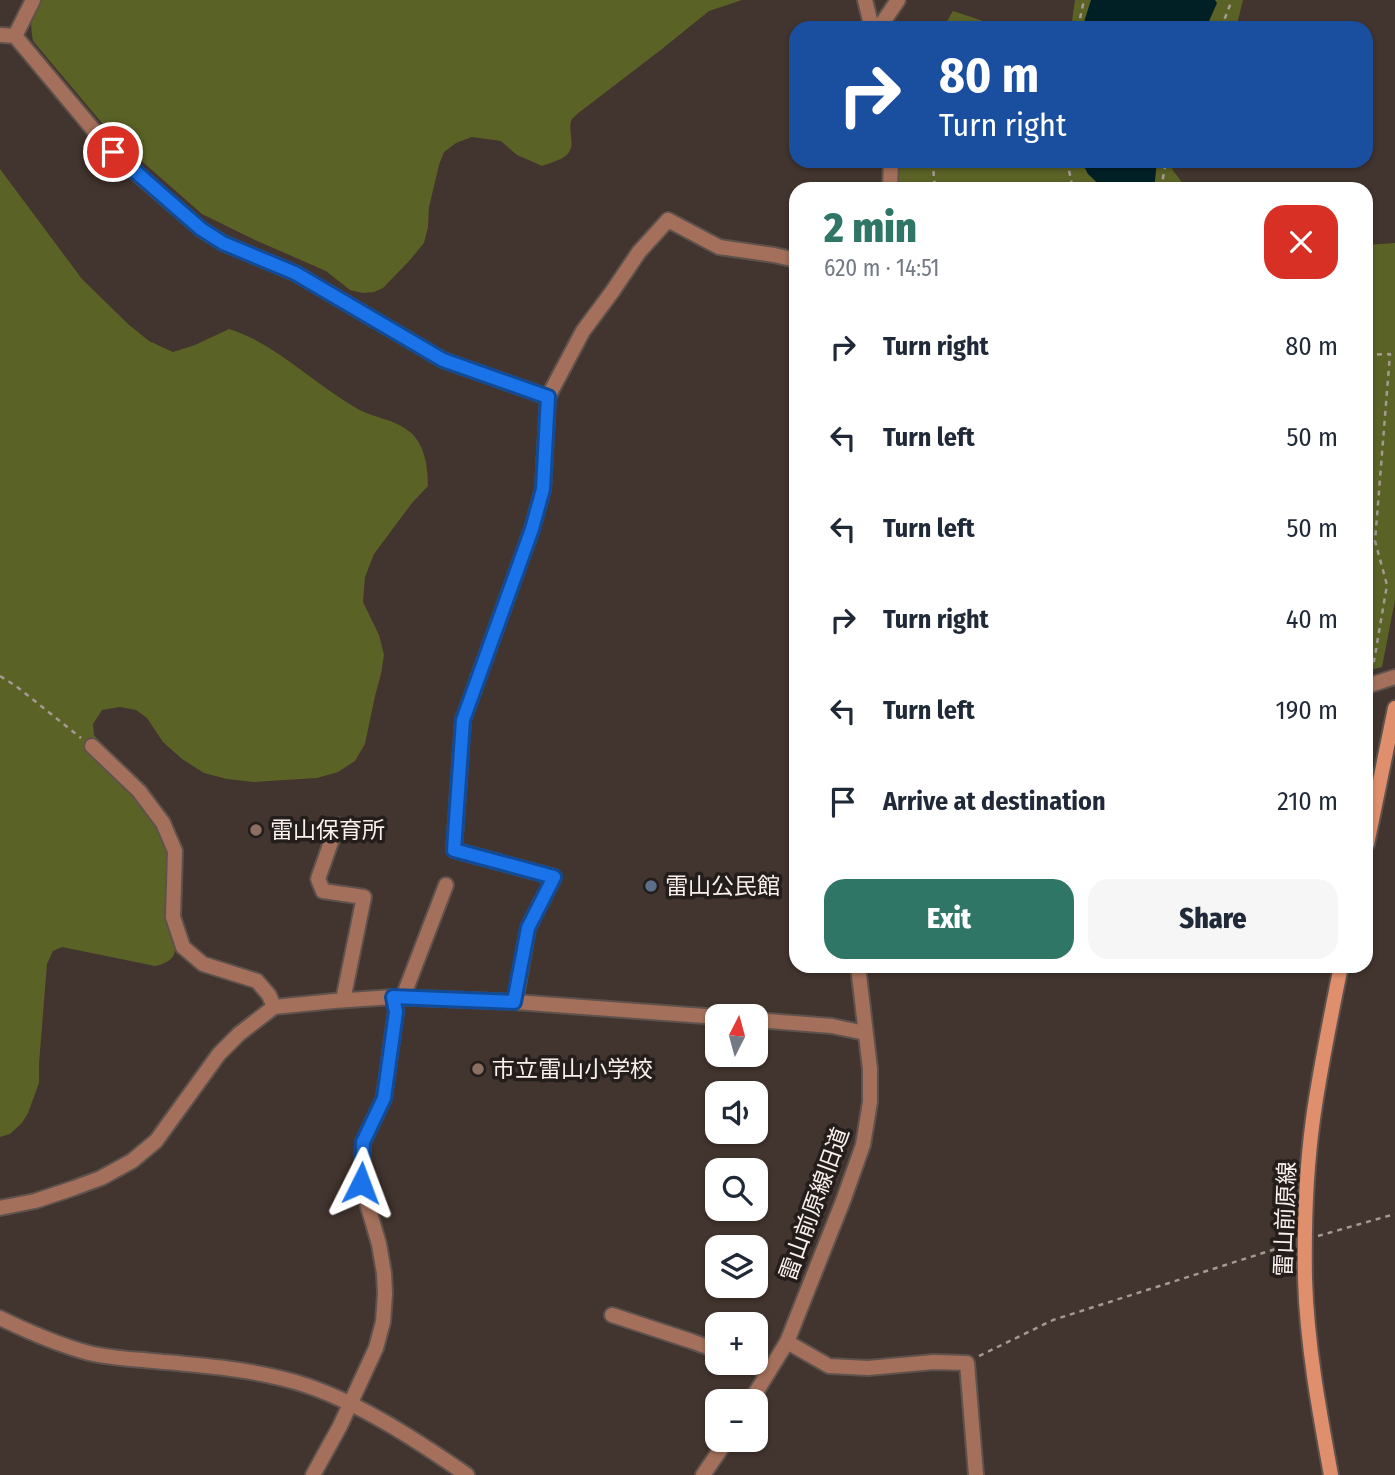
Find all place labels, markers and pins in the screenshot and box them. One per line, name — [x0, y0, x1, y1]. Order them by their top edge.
pin — [83, 122, 143, 182]
place label: 雷山保育所 — [270, 816, 385, 844]
marker: 雷山保育所 — [248, 822, 264, 838]
place label: 雷山公民館 — [665, 872, 780, 900]
marker: 雷山公民館 — [643, 878, 659, 894]
place label: 市立雷山小学校 — [492, 1055, 653, 1083]
marker: 市立雷山小学校 — [470, 1061, 486, 1077]

